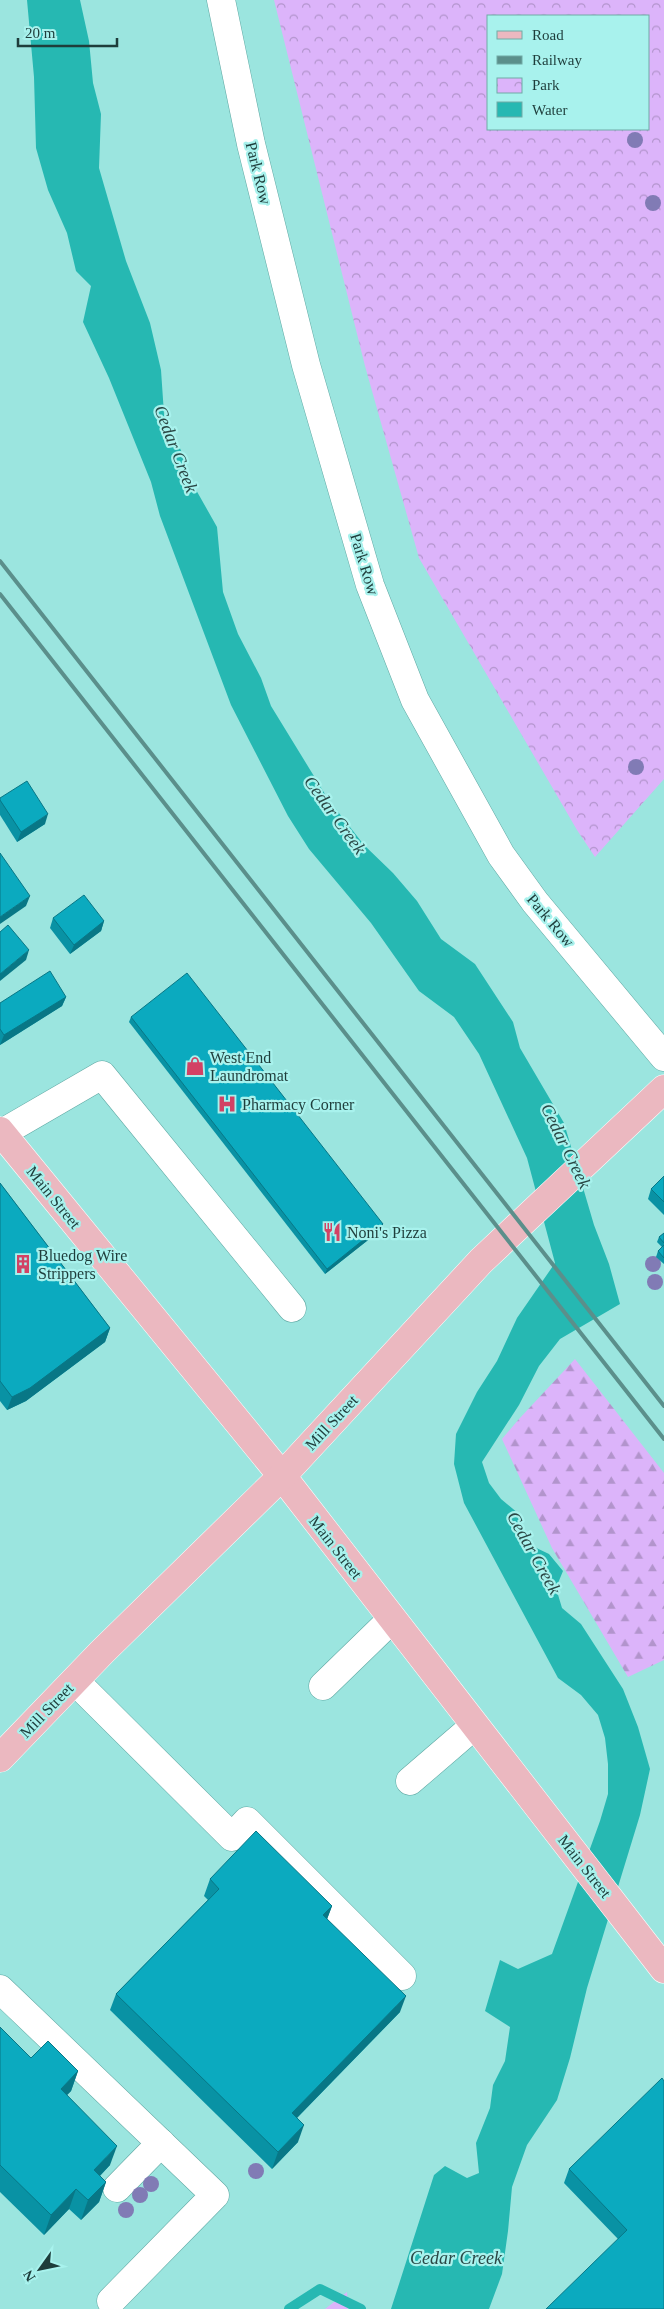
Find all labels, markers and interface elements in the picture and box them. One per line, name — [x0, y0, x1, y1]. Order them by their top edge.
scale bar — [18, 15, 116, 47]
legend — [487, 15, 649, 130]
text: 20 m — [25, 25, 56, 41]
text: Road — [532, 27, 564, 43]
text: Railway — [532, 52, 582, 68]
text: Park — [532, 77, 560, 93]
text: Water — [532, 102, 567, 118]
street label: Park Row — [243, 140, 275, 206]
water label: Cedar Creek — [150, 403, 202, 496]
street label: Park Row — [347, 531, 382, 597]
water label: Cedar Creek — [300, 772, 371, 859]
street label: Park Row — [524, 891, 578, 950]
place label: West End Laundromat — [210, 1049, 289, 1084]
shop icon: West End Laundromat — [184, 1055, 206, 1077]
hospital icon: Pharmacy Corner — [216, 1093, 238, 1115]
place label: Pharmacy Corner — [242, 1096, 355, 1114]
water label: Cedar Creek — [537, 1100, 596, 1193]
street label: Main Street — [23, 1163, 84, 1232]
restaurant icon: Noni's Pizza — [321, 1221, 343, 1243]
place label: Noni's Pizza — [347, 1224, 427, 1241]
place label: Bluedog Wire Strippers — [38, 1247, 127, 1283]
building icon: Bluedog Wire Strippers — [12, 1253, 34, 1275]
street label: Mill Street — [302, 1391, 361, 1453]
water label: Cedar Creek — [503, 1508, 565, 1599]
street label: Main Street — [306, 1512, 366, 1583]
street label: Mill Street — [16, 1679, 77, 1741]
street label: Main Street — [555, 1831, 615, 1902]
north arrow — [15, 2244, 65, 2294]
water label: Cedar Creek — [410, 2248, 503, 2268]
text: N — [20, 2267, 39, 2284]

